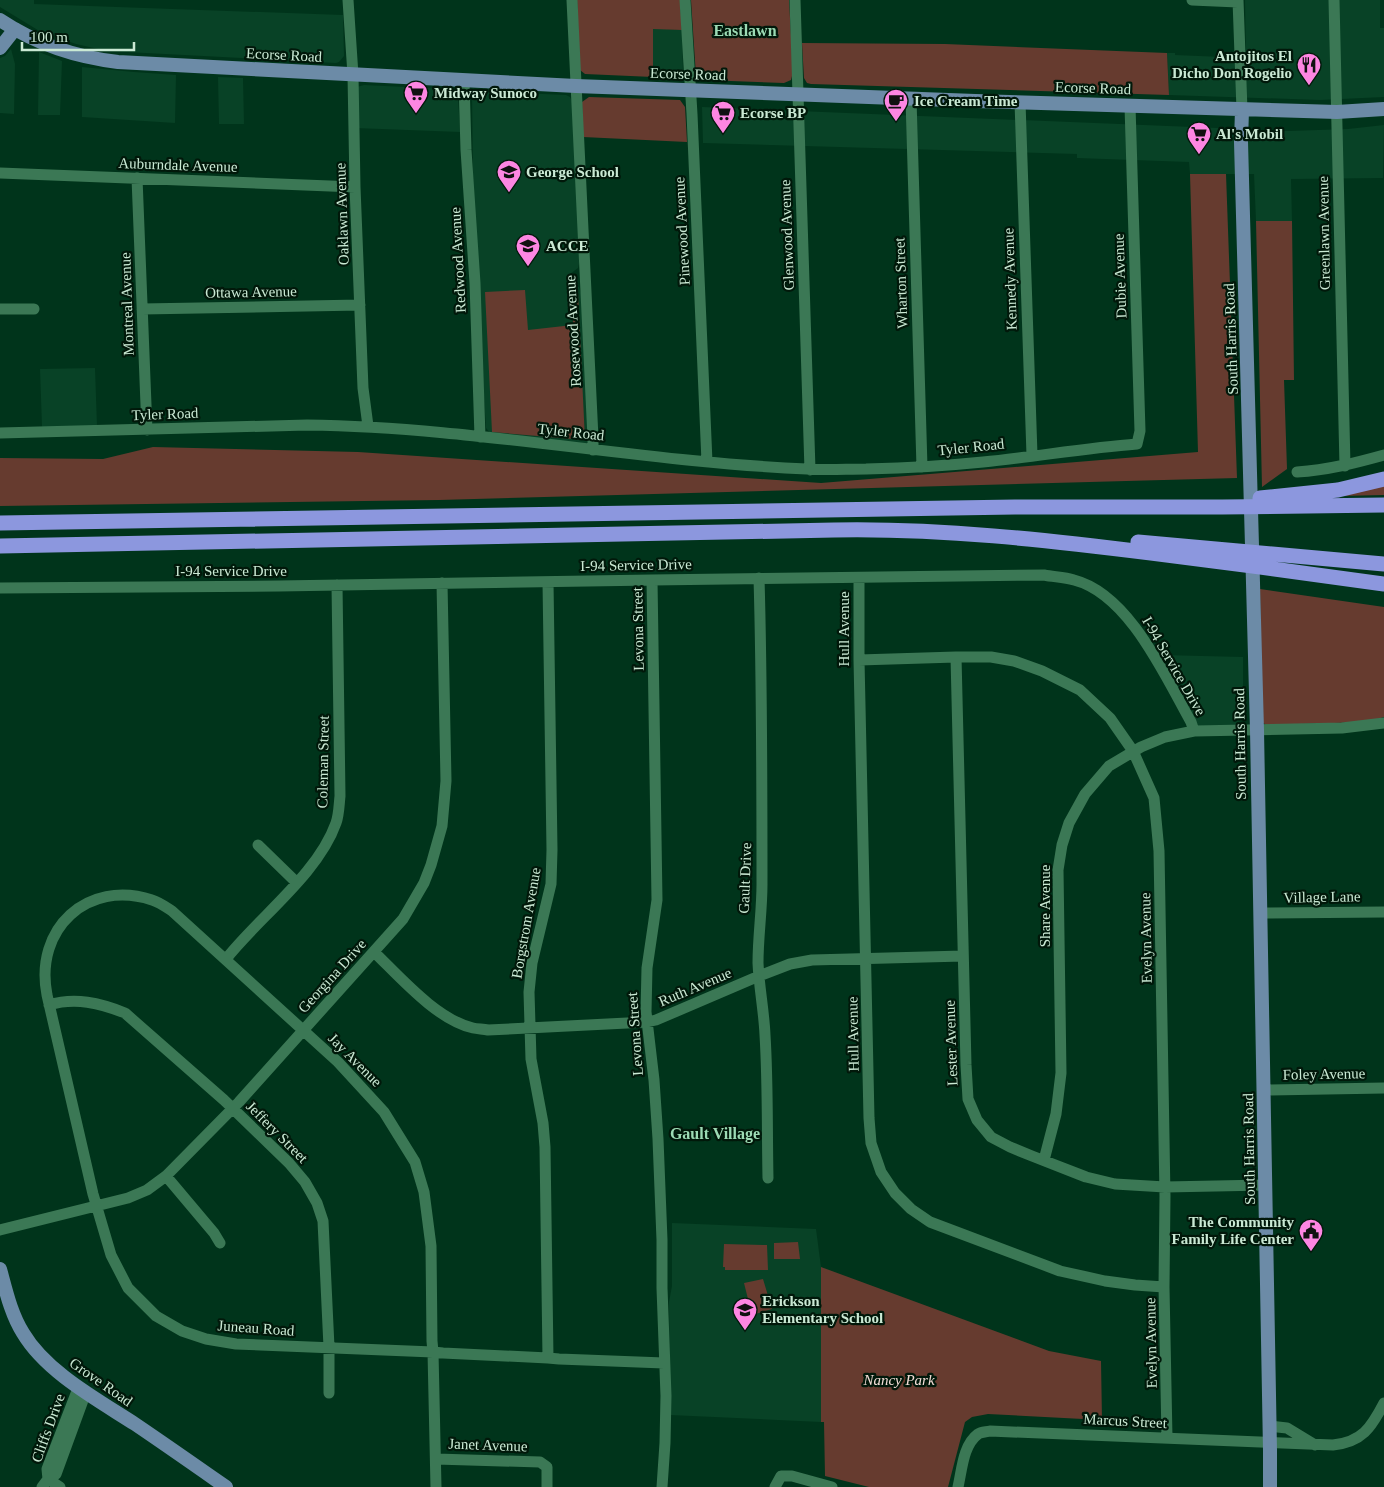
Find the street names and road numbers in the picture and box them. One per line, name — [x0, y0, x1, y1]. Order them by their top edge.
street label: Ecorse Road — [246, 45, 323, 65]
street label: Ecorse Road — [650, 65, 727, 83]
street label: Ecorse Road — [1055, 79, 1132, 97]
street label: Auburndale Avenue — [118, 155, 238, 175]
street label: Oaklawn Avenue — [332, 162, 352, 266]
street label: Greenlawn Avenue — [1315, 175, 1333, 290]
street label: Pinewood Avenue — [671, 176, 693, 286]
street label: Glenwood Avenue — [777, 179, 797, 291]
street label: Redwood Avenue — [447, 206, 469, 313]
street label: Kennedy Avenue — [1000, 227, 1020, 331]
street label: Dubie Avenue — [1111, 233, 1129, 319]
street label: Wharton Street — [891, 236, 911, 329]
street label: Montreal Avenue — [117, 252, 137, 356]
street label: Rosewood Avenue — [562, 274, 584, 387]
street label: South Harris Road — [1221, 282, 1241, 395]
street label: Ottawa Avenue — [205, 283, 297, 301]
street label: Tyler Road — [131, 405, 199, 423]
street label: Tyler Road — [537, 421, 606, 444]
street label: Tyler Road — [937, 435, 1006, 458]
street label: I-94 Service Drive — [580, 556, 692, 574]
street label: I-94 Service Drive — [175, 563, 287, 579]
street label: Levona Street — [629, 586, 647, 671]
street label: Hull Avenue — [836, 591, 852, 667]
street label: I-94 Service Drive — [1139, 614, 1209, 719]
street label: South Harris Road — [1231, 688, 1249, 800]
street label: Coleman Street — [314, 715, 332, 809]
street label: Gault Drive — [736, 842, 754, 914]
street label: Share Avenue — [1037, 864, 1053, 947]
street label: Borgstrom Avenue — [508, 866, 544, 980]
street label: Village Lane — [1283, 888, 1361, 906]
street label: Evelyn Avenue — [1137, 892, 1155, 984]
street label: Georgina Drive — [295, 936, 369, 1016]
street label: Ruth Avenue — [656, 964, 734, 1010]
street label: Levona Street — [624, 991, 646, 1076]
street label: Hull Avenue — [844, 996, 862, 1072]
street label: Lester Avenue — [941, 999, 960, 1086]
street label: Jay Avenue — [325, 1030, 385, 1090]
street label: Foley Avenue — [1283, 1065, 1366, 1083]
street label: South Harris Road — [1240, 1093, 1258, 1205]
street label: Jeffery Street — [243, 1098, 312, 1167]
street label: Evelyn Avenue — [1142, 1297, 1160, 1389]
street label: Juneau Road — [217, 1317, 295, 1339]
street label: Grove Road — [67, 1355, 136, 1410]
street label: Cliffs Drive — [28, 1391, 68, 1464]
street label: Marcus Street — [1083, 1411, 1168, 1431]
street label: Janet Avenue — [448, 1436, 528, 1454]

